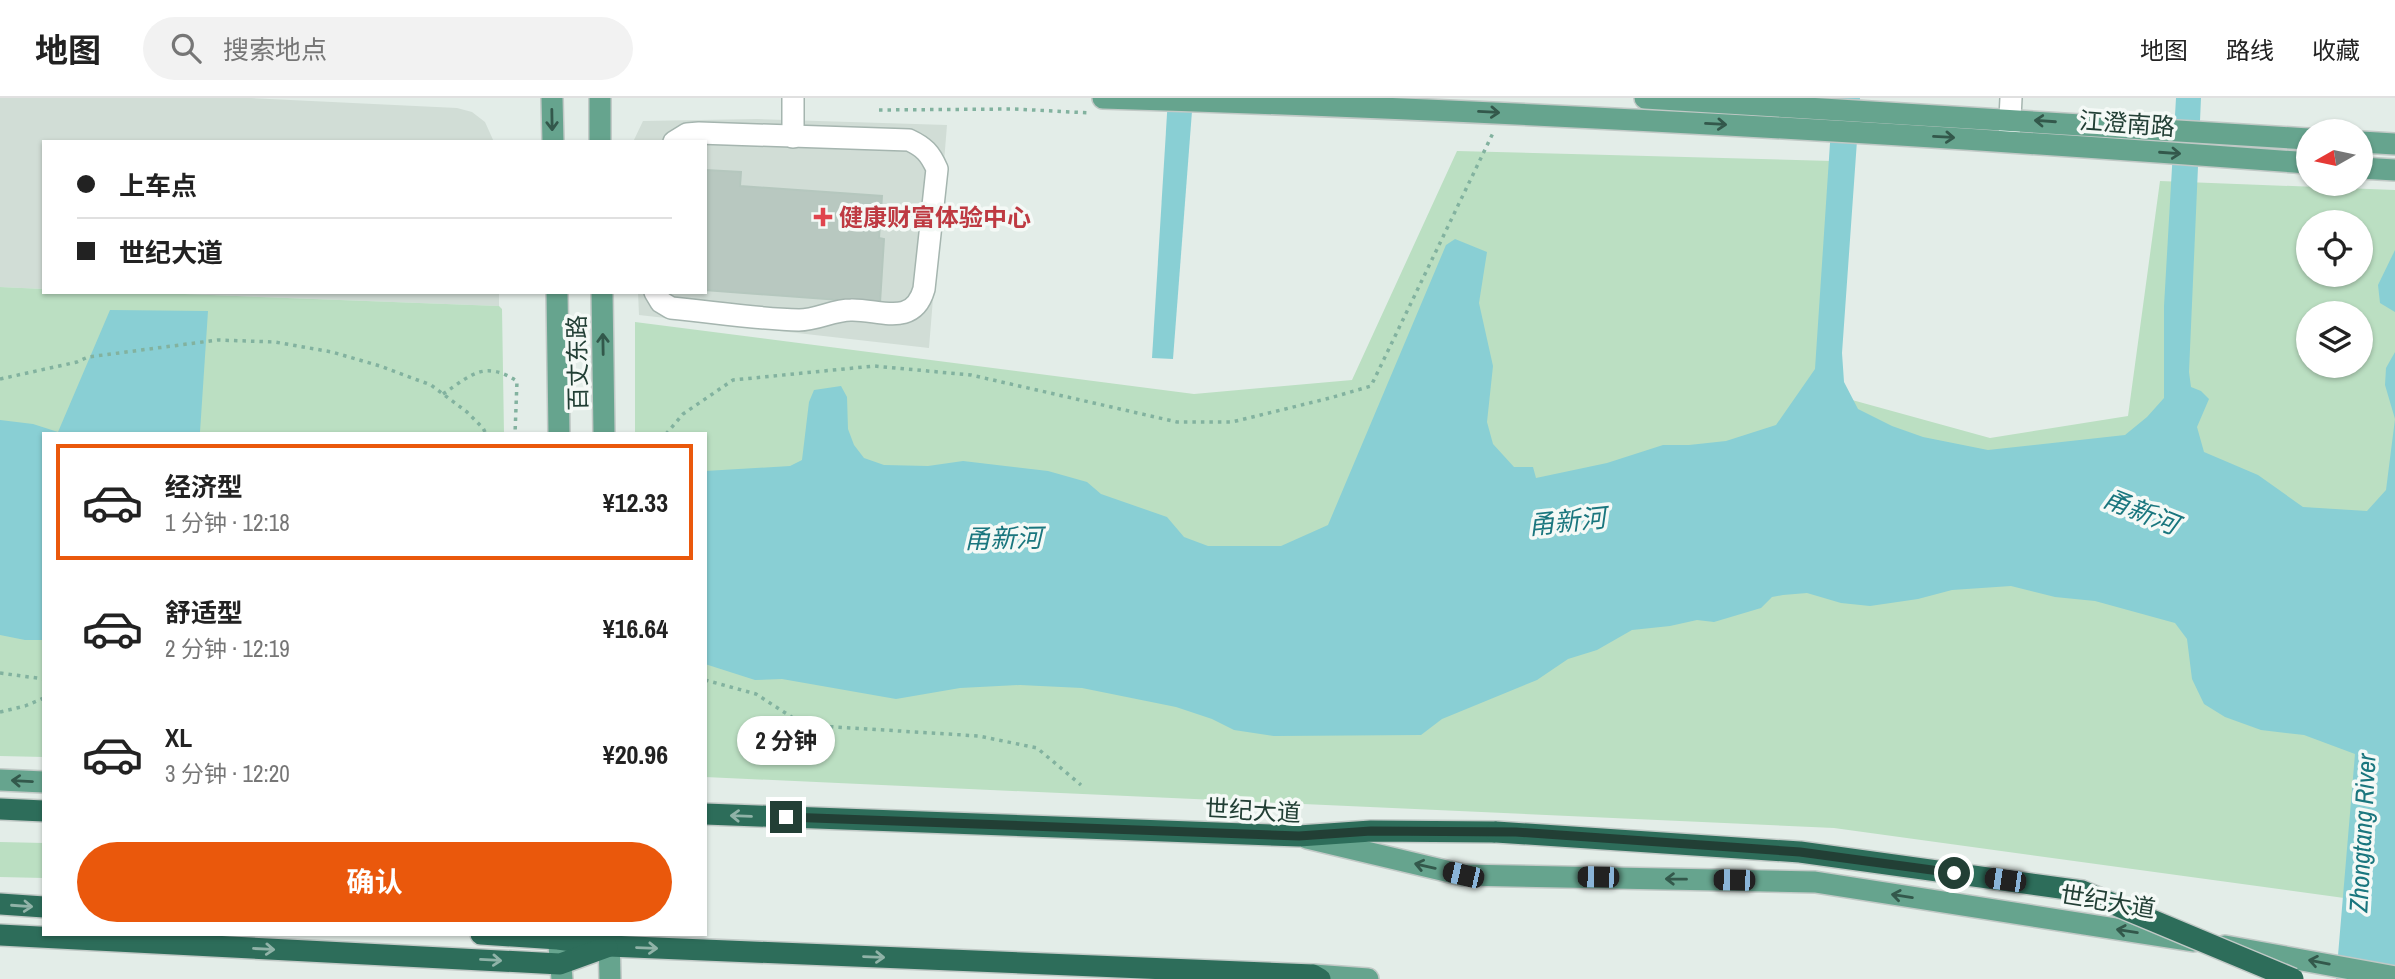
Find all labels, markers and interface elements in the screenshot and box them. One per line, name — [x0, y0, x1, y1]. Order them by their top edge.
search box — [143, 17, 633, 80]
text: 地图 — [35, 28, 101, 72]
icon: search — [167, 29, 205, 67]
text: 搜索地点 — [223, 32, 327, 67]
text: 地图 — [2140, 34, 2188, 66]
text: 路线 — [2226, 34, 2274, 66]
text: 收藏 — [2312, 34, 2360, 66]
street label: 江澄南路 — [2078, 104, 2176, 142]
one-way arrow — [1477, 105, 1500, 118]
one-way arrow — [546, 108, 559, 131]
one-way arrow — [2033, 115, 2056, 128]
one-way arrow — [1705, 118, 1727, 131]
north arrow — [2296, 119, 2373, 196]
map controls — [2296, 119, 2373, 378]
one-way arrow — [1932, 130, 1955, 143]
one-way arrow — [2159, 147, 2181, 160]
text: 上车点 — [119, 168, 197, 203]
place label: 健康财富体验中心 — [839, 201, 1031, 233]
marker: 健康财富体验中心 — [813, 207, 833, 227]
button: locate — [2296, 210, 2373, 287]
text: 世纪大道 — [119, 235, 223, 270]
button: layers — [2296, 301, 2373, 378]
street label: 百丈东路 — [560, 315, 594, 411]
one-way arrow — [596, 333, 609, 356]
text: 经济型 — [165, 469, 243, 504]
icon: car — [81, 471, 144, 534]
water label: 甬新河 — [2098, 480, 2188, 544]
text: ¥12.33 — [603, 485, 668, 520]
water label: 甬新河 — [1526, 499, 1613, 542]
text: 1 分钟 · 12:18 — [165, 507, 290, 538]
water label: 甬新河 — [964, 520, 1047, 556]
text: 舒适型 — [165, 595, 243, 630]
icon: car — [81, 597, 144, 660]
text: ¥16.64 — [603, 611, 668, 646]
text: 2 分钟 · 12:19 — [165, 633, 290, 664]
callout: 2 分钟 — [737, 716, 835, 764]
text: XL — [165, 720, 192, 755]
icon: car — [81, 723, 144, 786]
text: 2 分钟 — [755, 725, 817, 756]
text: ¥20.96 — [603, 737, 668, 772]
water label: Zhongtang River — [2340, 752, 2384, 914]
text: 3 分钟 · 12:20 — [165, 758, 290, 789]
one-way arrow — [11, 774, 34, 787]
street label: 世纪大道 — [1204, 792, 1302, 828]
route end — [770, 801, 802, 833]
one-way arrow — [730, 809, 753, 822]
button: 确认 — [77, 842, 672, 922]
route start — [1938, 857, 1970, 889]
one-way arrow — [1414, 859, 1437, 872]
car — [1441, 860, 1486, 890]
car — [1577, 866, 1620, 888]
car — [1983, 867, 2028, 893]
car — [1713, 869, 1756, 891]
one-way arrow — [1665, 872, 1688, 886]
street label: 世纪大道 — [2058, 878, 2158, 924]
one-way arrow — [1891, 889, 1914, 902]
one-way arrow — [10, 899, 33, 912]
one-way arrow — [2116, 924, 2139, 937]
one-way arrow — [635, 941, 658, 954]
one-way arrow — [252, 942, 275, 955]
one-way arrow — [862, 951, 885, 964]
one-way arrow — [479, 954, 502, 967]
one-way arrow — [2308, 955, 2331, 969]

